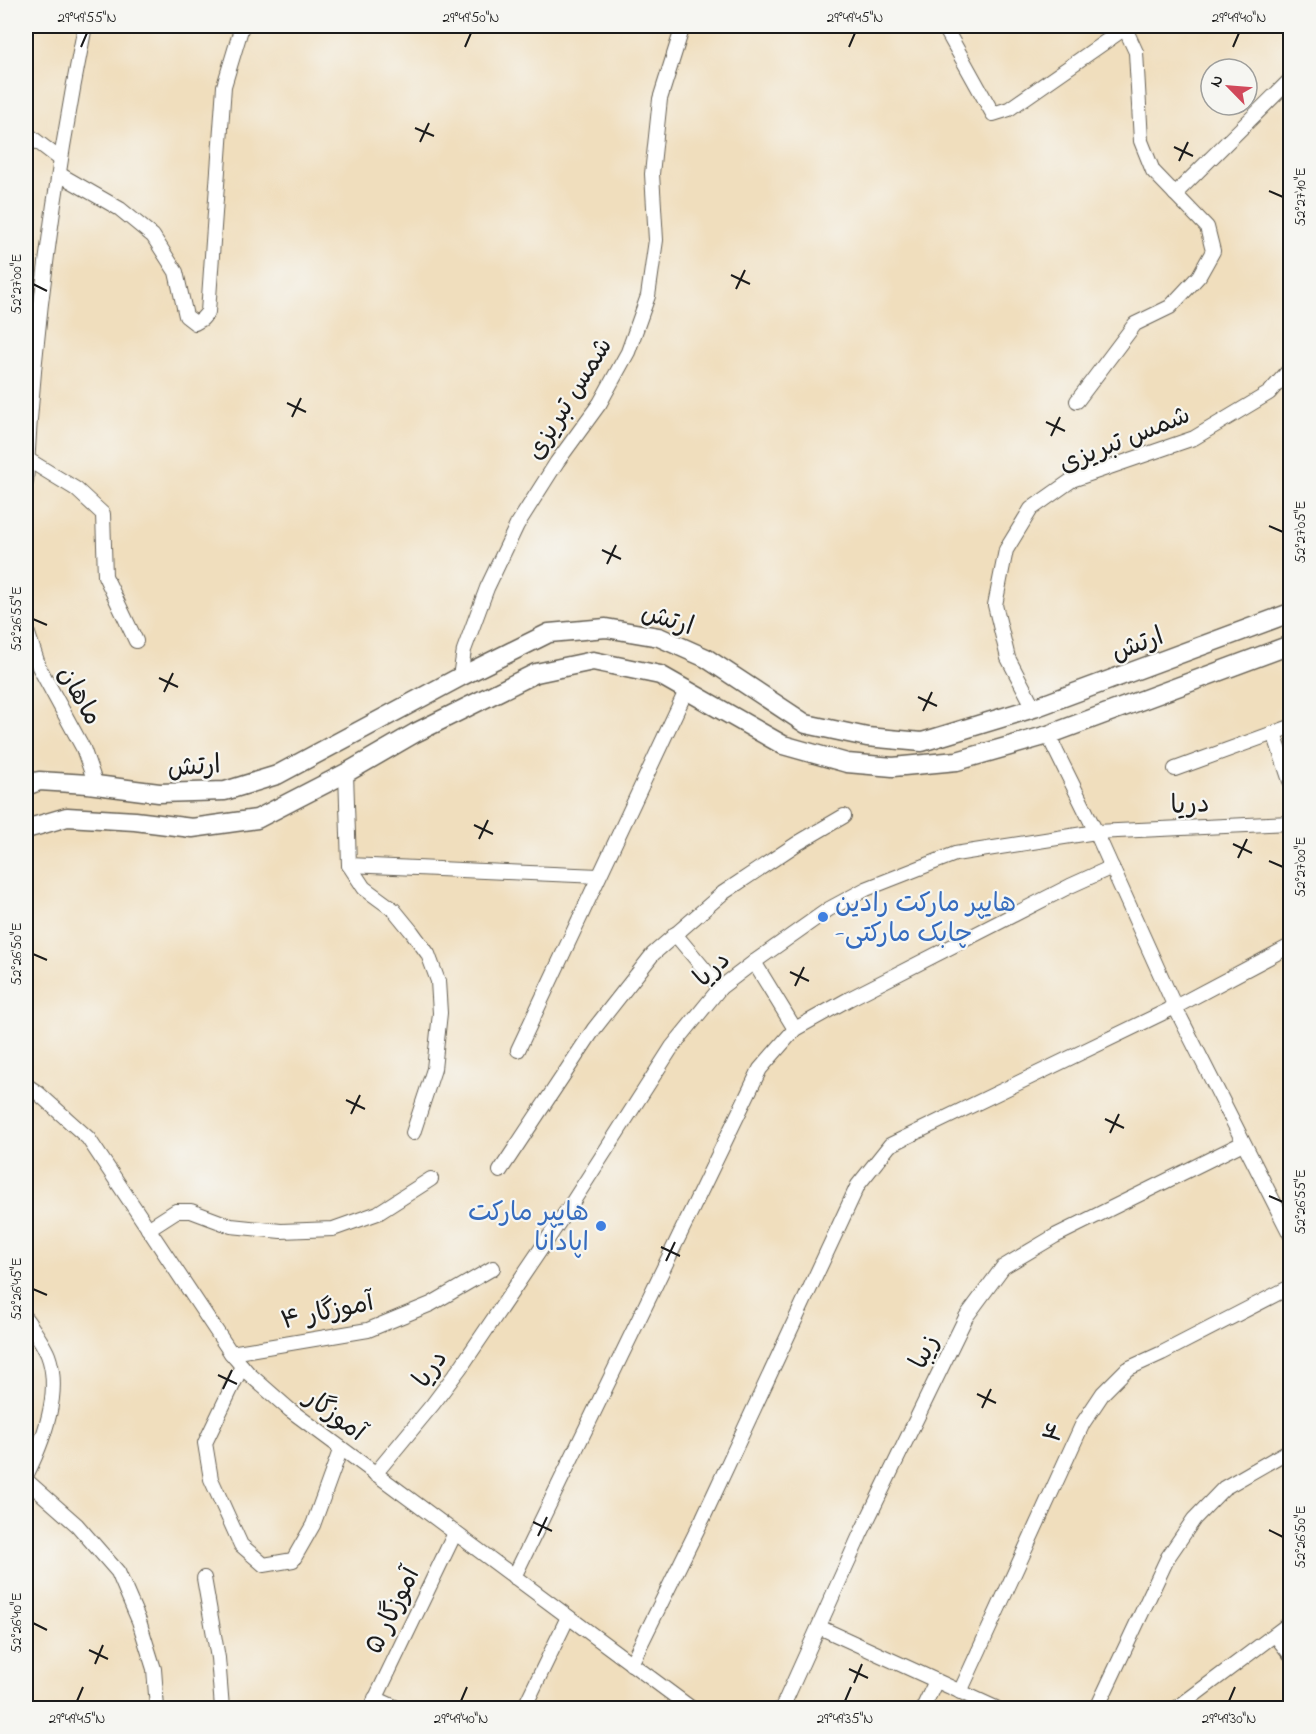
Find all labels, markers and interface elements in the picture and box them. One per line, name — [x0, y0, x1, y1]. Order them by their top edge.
text: 29°49'55"N — [57, 7, 117, 29]
text: 29°49'50"N — [443, 7, 499, 29]
text: 29°49'45"N — [827, 7, 883, 29]
text: 29°49'40"N — [1212, 7, 1266, 29]
north arrow — [1199, 57, 1259, 117]
text: N — [1204, 71, 1230, 91]
text: 52°27'10"E — [1290, 167, 1312, 227]
text: 52°27'00"E — [6, 254, 28, 314]
street label: شمس تبریزی — [518, 331, 623, 468]
street label: شمس تبریزی — [1054, 397, 1197, 484]
text: 52°27'05"E — [1290, 501, 1312, 563]
text: 52°26'55"E — [6, 586, 28, 652]
street label: ارتش — [636, 595, 698, 647]
street label: ارتش — [1107, 619, 1170, 673]
street label: ماهان — [46, 660, 110, 733]
street label: ارتش — [166, 747, 222, 789]
street label: دریا — [1170, 786, 1211, 826]
text: 52°27'00"E — [1290, 837, 1312, 897]
place label: هایپر مارکت رادین -چابک مارکتی — [835, 886, 1016, 954]
marker: هایپر مارکت رادین -چابک مارکتی — [816, 910, 830, 924]
text: 52°26'50"E — [6, 922, 28, 986]
street label: دریا — [686, 943, 740, 997]
text: 52°26'55"E — [1290, 1169, 1312, 1235]
place label: هایپر مارکت اپادانا — [468, 1195, 589, 1263]
marker: هایپر مارکت اپادانا — [594, 1219, 608, 1233]
text: 52°26'45"E — [6, 1257, 28, 1321]
street label: آموزگار ۴ — [278, 1284, 379, 1341]
street label: زیبا — [901, 1329, 950, 1376]
street label: دریا — [405, 1343, 458, 1397]
street label: آموزگار — [294, 1380, 374, 1453]
street label: ۴ — [1034, 1416, 1077, 1450]
text: 52°26'50"E — [1290, 1505, 1312, 1569]
street label: آموزگار ۵ — [356, 1560, 432, 1661]
text: 52°26'40"E — [6, 1593, 28, 1653]
text: 29°49'45"N — [49, 1708, 105, 1730]
text: 29°49'40"N — [434, 1708, 488, 1730]
text: 29°49'35"N — [817, 1708, 873, 1730]
text: 29°49'30"N — [1202, 1708, 1256, 1730]

